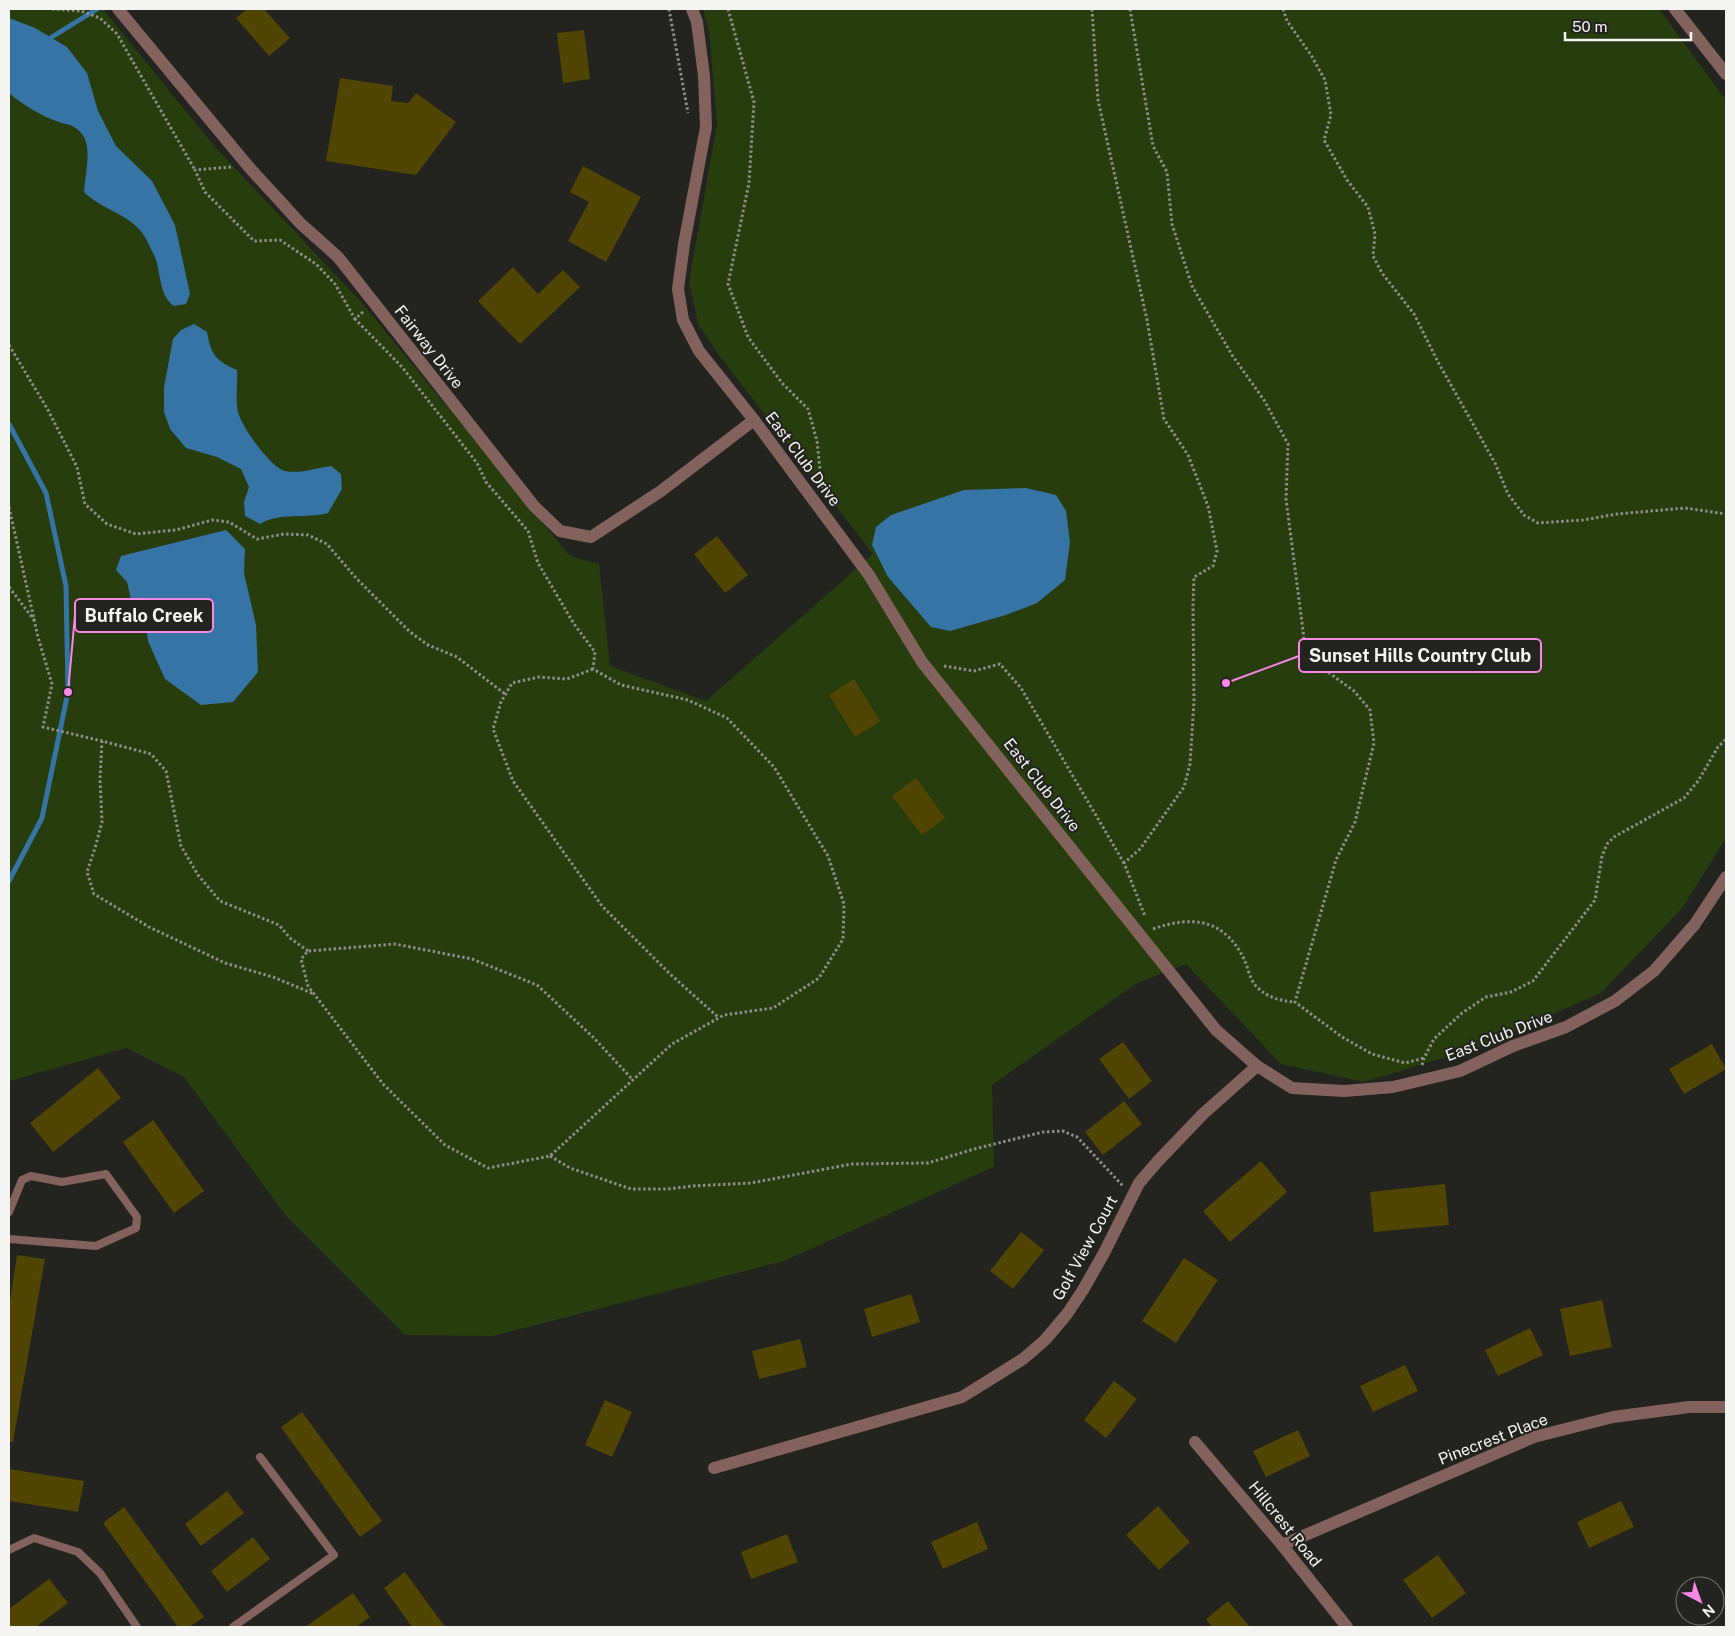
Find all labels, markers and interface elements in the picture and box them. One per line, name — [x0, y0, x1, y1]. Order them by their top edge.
scale bar — [1565, 10, 1691, 42]
text: 50 m — [1572, 18, 1607, 35]
street label: Fairway Drive — [391, 302, 467, 392]
street label: East Club Drive — [761, 408, 845, 510]
callout: Buffalo Creek — [75, 599, 213, 632]
text: Buffalo Creek — [85, 605, 204, 626]
callout: Sunset Hills Country Club — [1299, 639, 1541, 672]
text: Sunset Hills Country Club — [1309, 645, 1531, 666]
street label: East Club Drive — [1000, 735, 1084, 835]
street label: East Club Drive — [1443, 1007, 1555, 1065]
street label: Golf View Court — [1048, 1192, 1122, 1304]
street label: Pinecrest Place — [1436, 1409, 1550, 1469]
street label: Hillcrest Road — [1245, 1477, 1325, 1571]
north arrow — [1675, 1576, 1725, 1626]
text: N — [1699, 1601, 1718, 1620]

